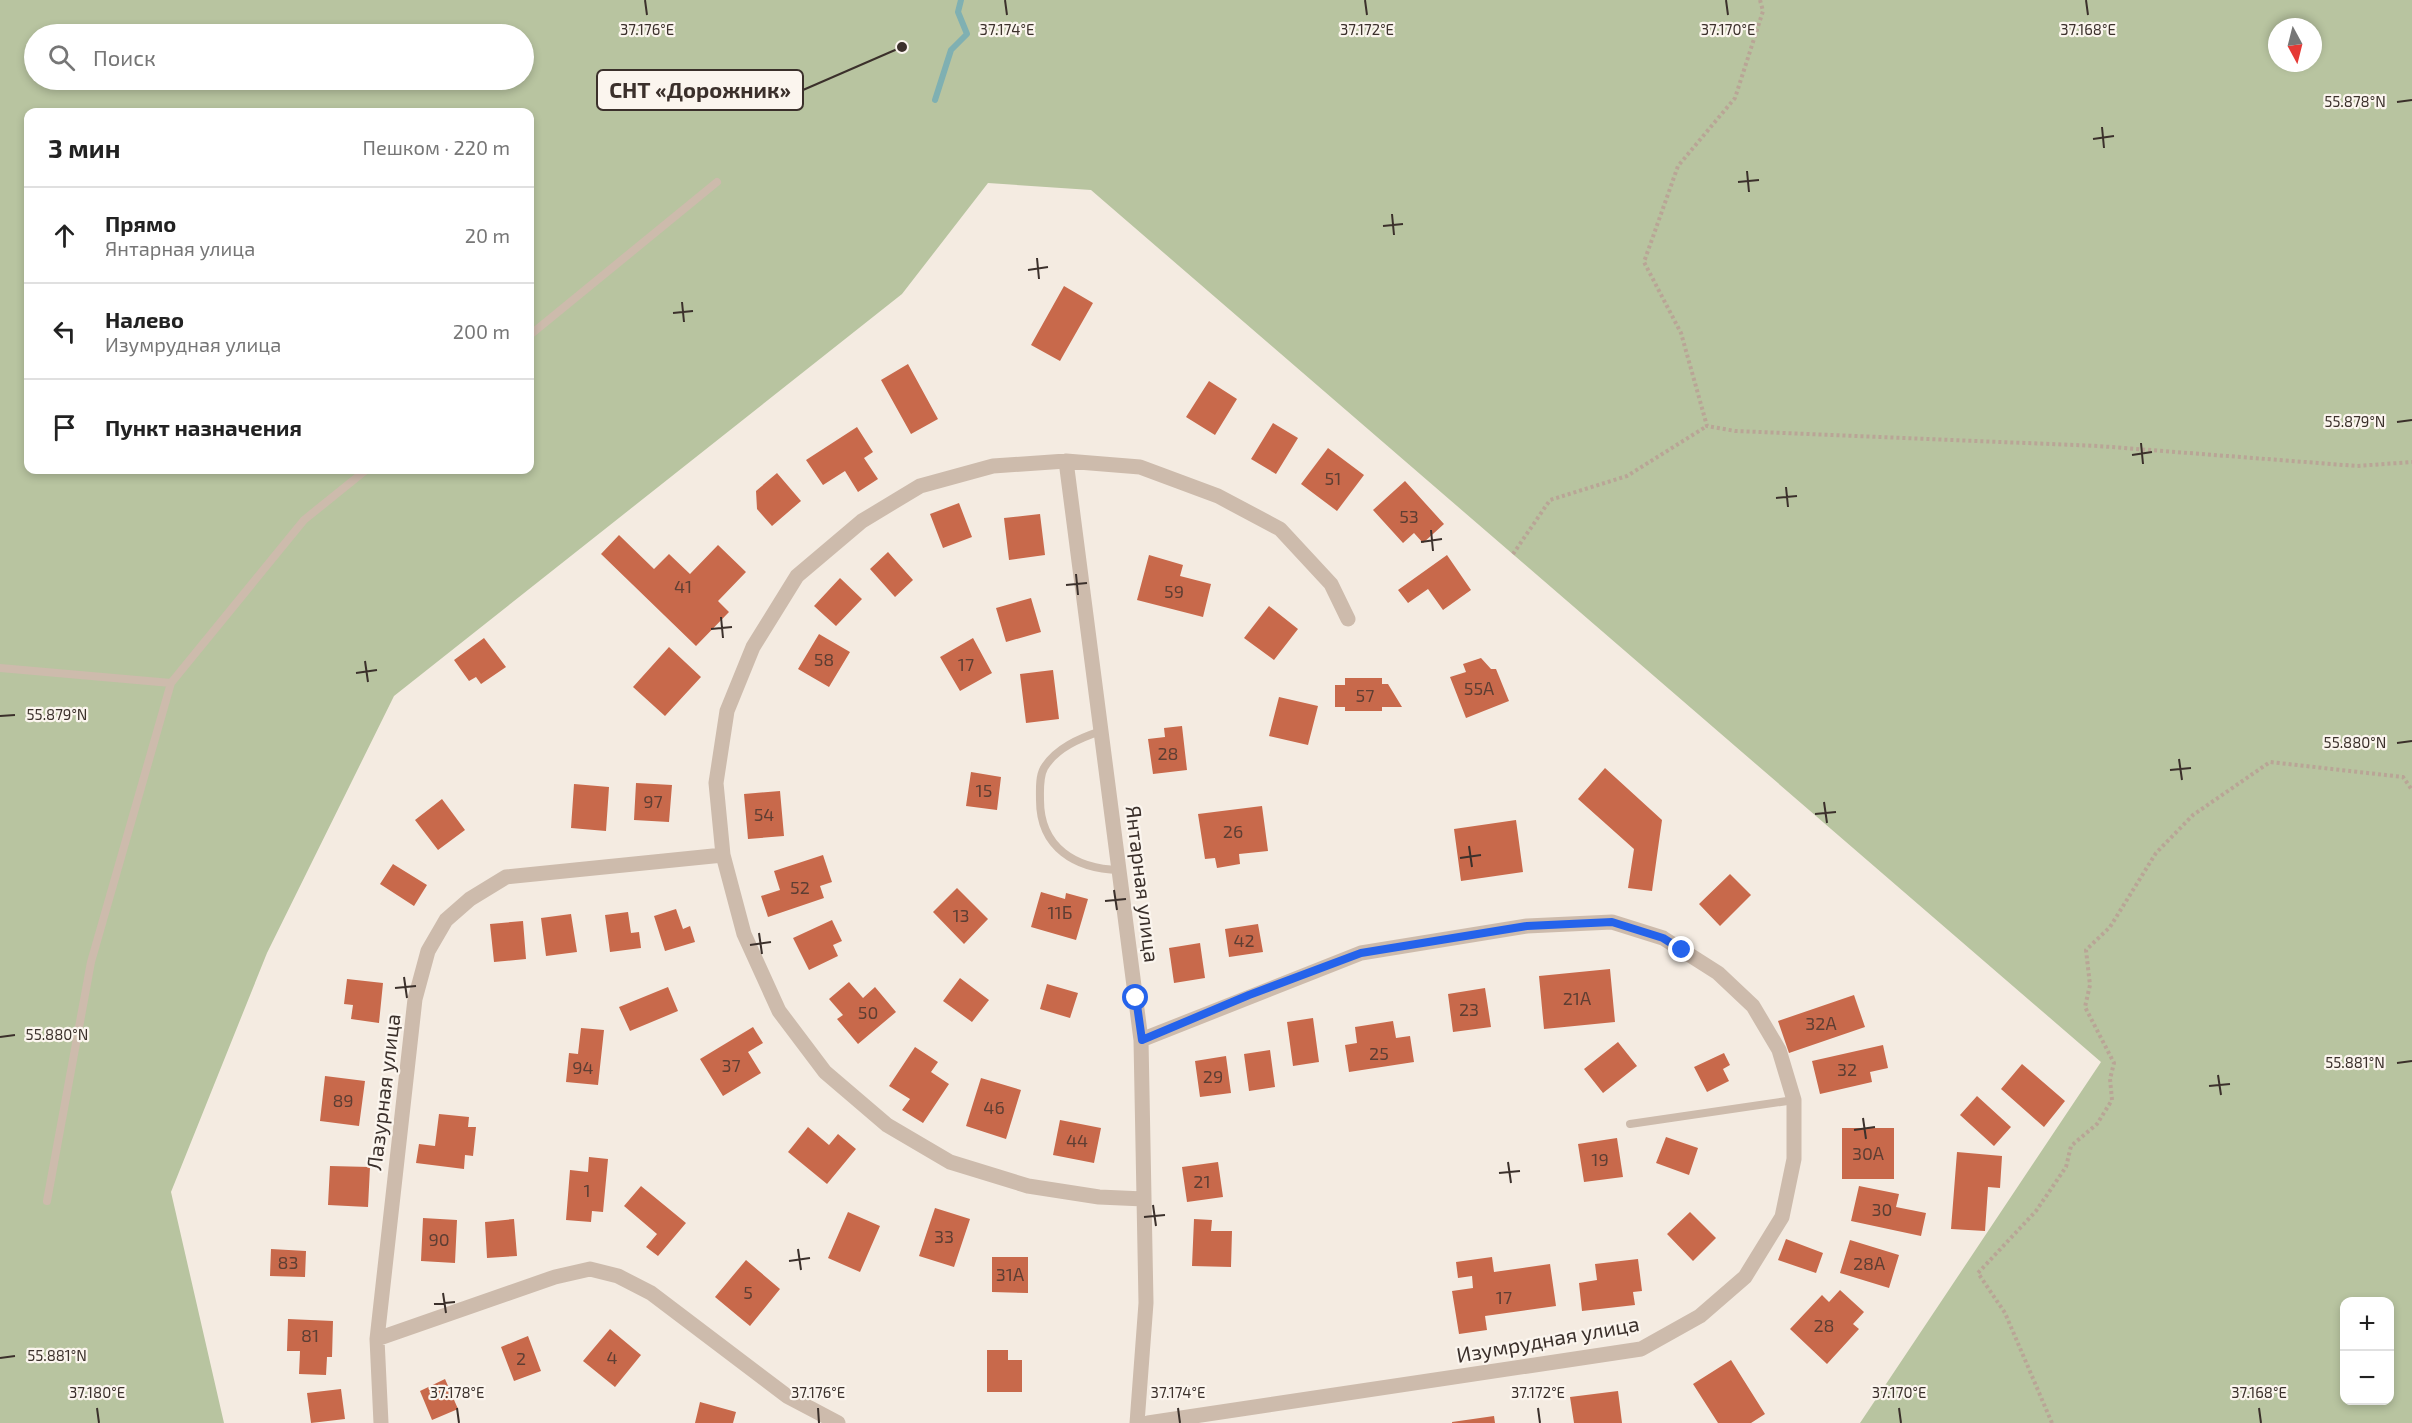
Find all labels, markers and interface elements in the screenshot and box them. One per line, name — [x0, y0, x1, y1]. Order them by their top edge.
north arrow — [2268, 18, 2322, 72]
text: 37.176°E — [620, 20, 674, 38]
text: 37.174°E — [980, 20, 1034, 38]
text: 37.172°E — [1340, 20, 1394, 38]
text: 37.170°E — [1701, 20, 1755, 38]
text: 37.168°E — [2060, 20, 2116, 38]
search box — [24, 24, 534, 90]
icon: search — [45, 41, 78, 74]
text: Поиск — [93, 44, 156, 70]
callout: СНТ «Дорожник» — [597, 70, 803, 110]
text: СНТ «Дорожник» — [609, 76, 791, 102]
text: 55.878°N — [2324, 92, 2386, 110]
text: 3 мин — [48, 132, 120, 163]
text: Пешком · 220 m — [363, 135, 510, 159]
text: Прямо — [105, 210, 176, 236]
icon: ahead — [48, 219, 81, 252]
text: 20 m — [465, 223, 510, 247]
text: Янтарная улица — [105, 236, 255, 260]
text: Налево — [105, 306, 184, 332]
icon: left — [48, 315, 81, 348]
text: 200 m — [453, 319, 510, 343]
text: Изумрудная улица — [105, 332, 281, 356]
icon: arrive — [48, 411, 81, 444]
text: 55.879°N — [2325, 412, 2385, 430]
text: Пункт назначения — [105, 414, 302, 440]
house number: 51 — [1325, 467, 1341, 489]
house number: 53 — [1399, 505, 1419, 527]
house number: 41 — [674, 575, 692, 597]
house number: 59 — [1164, 580, 1184, 602]
house number: 58 — [814, 648, 834, 670]
house number: 17 — [958, 653, 974, 675]
house number: 55А — [1464, 677, 1495, 699]
house number: 57 — [1356, 684, 1374, 706]
text: 55.879°N — [27, 705, 87, 723]
text: 55.880°N — [2324, 733, 2386, 751]
house number: 28 — [1157, 742, 1179, 764]
house number: 15 — [976, 779, 992, 801]
house number: 97 — [643, 790, 663, 812]
house number: 54 — [754, 803, 774, 825]
street label: Янтарная улица — [1120, 804, 1166, 964]
house number: 26 — [1223, 820, 1243, 842]
house number: 52 — [790, 876, 810, 898]
house number: 11Б — [1047, 901, 1073, 923]
house number: 13 — [952, 904, 970, 926]
house number: 42 — [1233, 929, 1255, 951]
route end — [1668, 936, 1694, 962]
route start — [1122, 984, 1148, 1010]
house number: 21А — [1563, 987, 1592, 1009]
house number: 23 — [1459, 998, 1479, 1020]
house number: 50 — [858, 1001, 878, 1023]
street label: Лазурная улица — [361, 1012, 406, 1172]
house number: 32А — [1805, 1012, 1837, 1034]
text: 55.880°N — [26, 1025, 88, 1043]
house number: 25 — [1369, 1042, 1389, 1064]
text: 55.881°N — [2325, 1053, 2385, 1071]
house number: 37 — [721, 1054, 741, 1076]
house number: 94 — [572, 1056, 594, 1078]
house number: 32 — [1837, 1058, 1857, 1080]
house number: 29 — [1203, 1065, 1223, 1087]
house number: 89 — [332, 1089, 354, 1111]
house number: 46 — [983, 1096, 1005, 1118]
house number: 44 — [1066, 1129, 1088, 1151]
house number: 30А — [1852, 1142, 1885, 1164]
house number: 19 — [1591, 1148, 1609, 1170]
house number: 21 — [1193, 1170, 1211, 1192]
house number: 1 — [583, 1179, 591, 1201]
house number: 30 — [1872, 1198, 1892, 1220]
house number: 33 — [934, 1225, 954, 1247]
house number: 90 — [428, 1228, 450, 1250]
house number: 83 — [278, 1251, 298, 1273]
house number: 28А — [1853, 1252, 1886, 1274]
house number: 31А — [996, 1263, 1025, 1285]
house number: 5 — [743, 1281, 753, 1303]
house number: 17 — [1496, 1286, 1512, 1308]
map controls — [2340, 1297, 2394, 1405]
button: + — [2340, 1297, 2394, 1351]
street label: Изумрудная улица — [1454, 1310, 1641, 1368]
house number: 28 — [1813, 1314, 1835, 1336]
house number: 81 — [301, 1324, 319, 1346]
text: 55.881°N — [27, 1346, 87, 1364]
house number: 4 — [606, 1346, 618, 1368]
house number: 2 — [516, 1347, 526, 1369]
button: − — [2340, 1351, 2394, 1405]
text: 37.180°E — [69, 1383, 125, 1401]
text: 37.178°E — [430, 1383, 484, 1401]
text: 37.176°E — [791, 1383, 845, 1401]
text: 37.174°E — [1151, 1383, 1205, 1401]
text: 37.172°E — [1511, 1383, 1565, 1401]
text: 37.170°E — [1872, 1383, 1926, 1401]
text: 37.168°E — [2231, 1383, 2287, 1401]

